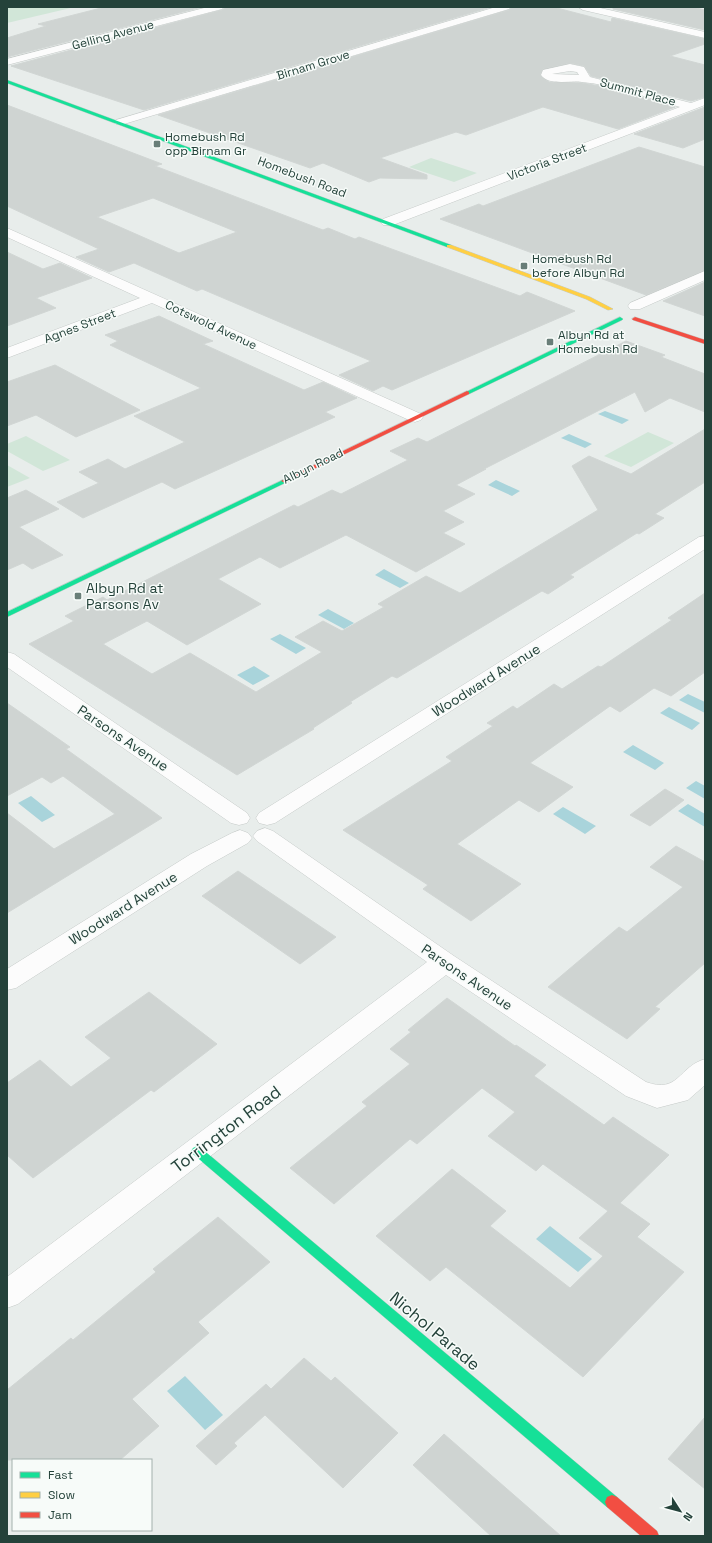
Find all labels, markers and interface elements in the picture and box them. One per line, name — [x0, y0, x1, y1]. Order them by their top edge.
street label: Gelling Avenue — [70, 16, 156, 54]
street label: Birnam Grove — [274, 46, 352, 84]
street label: Summit Place — [598, 74, 678, 110]
place label: Homebush Rd opp Birnam Gr — [165, 129, 247, 159]
marker: Homebush Rd opp Birnam Gr — [152, 139, 162, 149]
street label: Victoria Street — [505, 139, 589, 185]
street label: Homebush Road — [255, 153, 349, 201]
place label: Homebush Rd before Albyn Rd — [532, 251, 625, 281]
marker: Homebush Rd before Albyn Rd — [519, 261, 529, 271]
street label: Cotswold Avenue — [163, 297, 259, 353]
street label: Agnes Street — [42, 305, 118, 347]
place label: Albyn Rd at Homebush Rd — [558, 327, 638, 357]
marker: Albyn Rd at Homebush Rd — [545, 337, 555, 347]
street label: Albyn Road — [280, 444, 346, 488]
place label: Albyn Rd at Parsons Av — [86, 579, 164, 613]
marker: Albyn Rd at Parsons Av — [73, 591, 83, 601]
street label: Woodward Avenue — [428, 639, 544, 721]
street label: Parsons Avenue — [74, 701, 172, 775]
street label: Woodward Avenue — [65, 867, 181, 949]
street label: Parsons Avenue — [418, 940, 516, 1014]
street label: Torrington Road — [167, 1081, 285, 1177]
street label: Nichol Parade — [385, 1287, 485, 1375]
legend — [12, 1459, 152, 1531]
text: Fast — [48, 1467, 73, 1483]
text: Slow — [48, 1487, 75, 1503]
north arrow — [660, 1491, 700, 1531]
text: Jam — [48, 1507, 72, 1523]
text: N — [680, 1510, 696, 1524]

